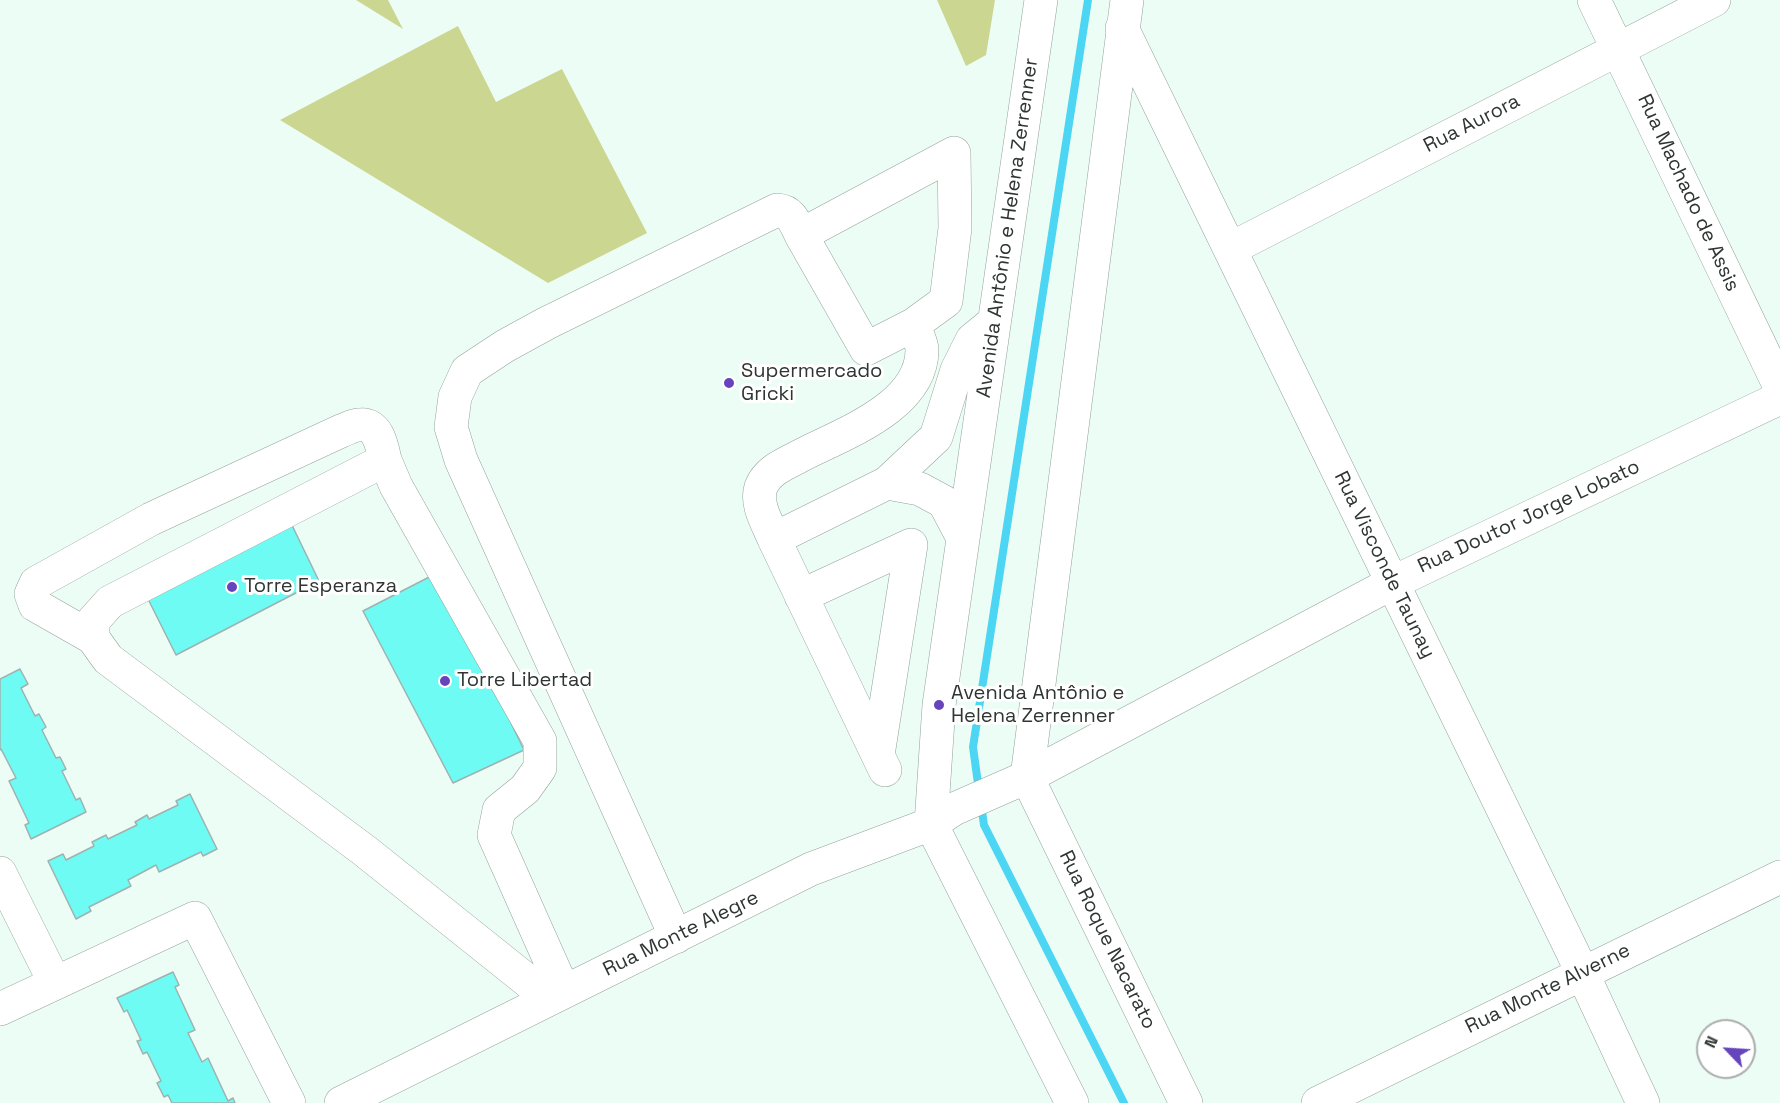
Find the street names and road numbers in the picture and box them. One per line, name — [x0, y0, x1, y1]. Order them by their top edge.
street label: Avenida Antônio e Helena Zerrenner — [972, 57, 1044, 399]
street label: Rua Aurora — [1420, 90, 1524, 158]
street label: Rua Machado de Assis — [1632, 91, 1744, 295]
street label: Rua Doutor Jorge Lobato — [1414, 455, 1644, 579]
street label: Rua Visconde Taunay — [1328, 468, 1440, 662]
street label: Rua Roque Nacarato — [1053, 847, 1161, 1033]
street label: Rua Monte Alegre — [599, 886, 763, 982]
street label: Rua Monte Alverne — [1462, 939, 1634, 1039]

